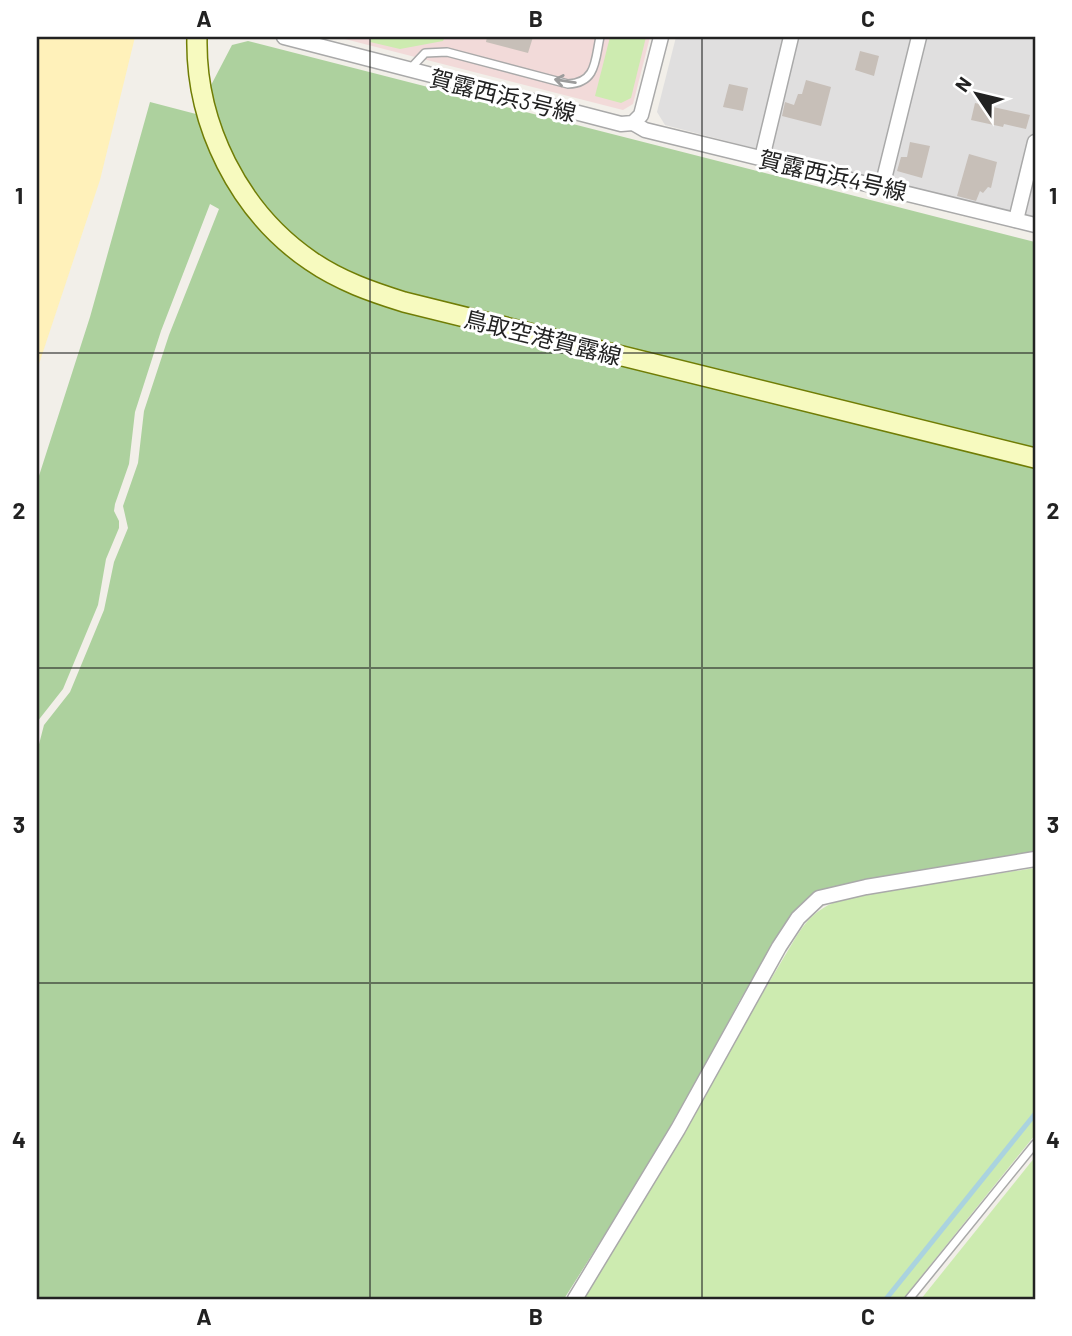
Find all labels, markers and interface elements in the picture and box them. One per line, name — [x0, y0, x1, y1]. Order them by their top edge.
text: A — [196, 4, 212, 32]
text: B — [529, 4, 543, 32]
text: C — [861, 4, 875, 32]
north arrow — [942, 60, 1012, 130]
street label: 賀露西浜3号線 — [427, 63, 579, 127]
text: N — [950, 72, 976, 96]
one-way arrow — [554, 75, 577, 88]
street label: 賀露西浜4号線 — [756, 144, 910, 206]
text: 1 — [15, 181, 23, 209]
text: 1 — [1049, 181, 1057, 209]
street label: 鳥取空港賀露線 — [462, 304, 624, 370]
text: 2 — [13, 496, 25, 524]
text: 2 — [1047, 496, 1059, 524]
text: 3 — [13, 810, 25, 838]
text: 3 — [1047, 810, 1059, 838]
text: 4 — [12, 1125, 26, 1153]
text: 4 — [1046, 1125, 1060, 1153]
text: A — [196, 1302, 212, 1330]
text: B — [529, 1302, 543, 1330]
text: C — [861, 1302, 875, 1330]

